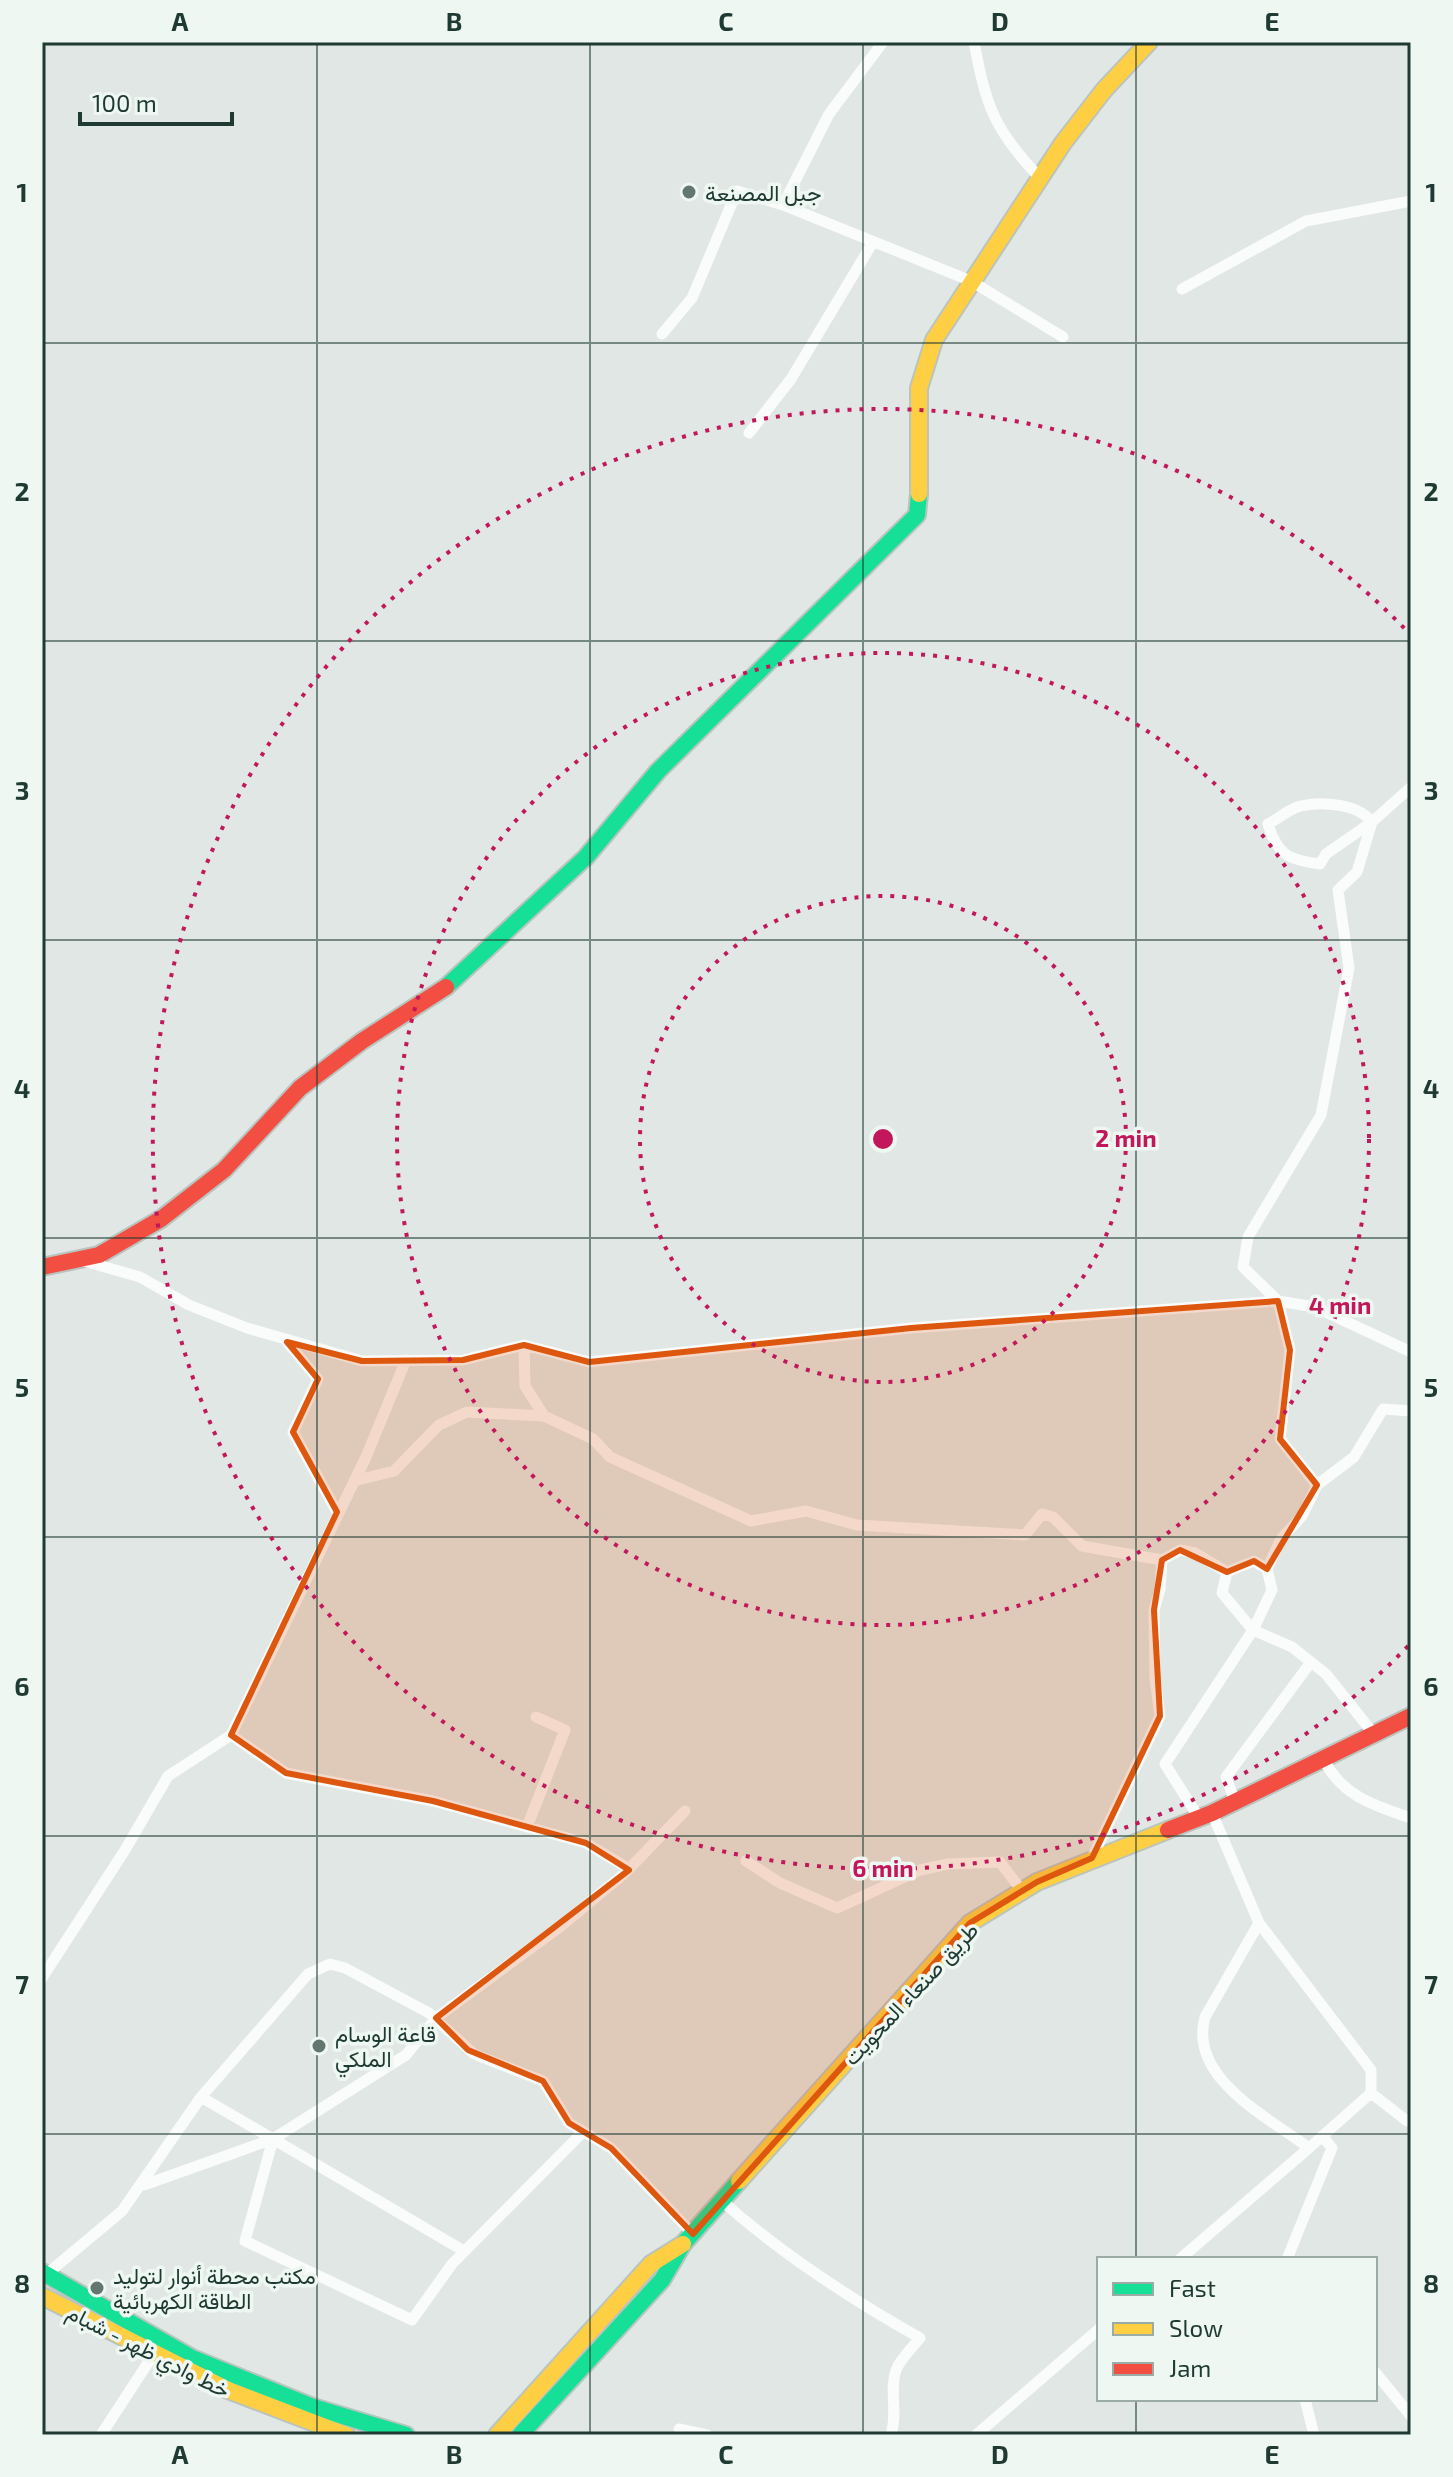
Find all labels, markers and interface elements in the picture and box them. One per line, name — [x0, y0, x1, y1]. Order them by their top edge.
text: A — [172, 5, 189, 36]
text: B — [446, 5, 462, 36]
text: C — [718, 5, 734, 36]
text: D — [991, 5, 1009, 36]
text: E — [1264, 5, 1280, 36]
scale bar — [80, 76, 232, 126]
text: 100 m — [92, 88, 157, 117]
text: 1 — [16, 176, 28, 207]
text: 1 — [1425, 176, 1437, 207]
place label: جبل المصنعة — [705, 179, 821, 206]
marker: جبل المصنعة — [680, 183, 698, 201]
text: 2 — [14, 475, 30, 506]
text: 2 — [1423, 475, 1439, 506]
text: 3 — [15, 774, 29, 805]
text: 3 — [1424, 774, 1438, 805]
text: 4 — [14, 1072, 30, 1103]
text: 4 — [1423, 1072, 1439, 1103]
text: 2 min — [1095, 1123, 1157, 1152]
centre of rings — [869, 1125, 897, 1153]
text: 4 min — [1309, 1290, 1371, 1319]
text: 5 — [15, 1371, 29, 1402]
text: 5 — [1424, 1371, 1438, 1402]
text: 6 — [14, 1670, 30, 1701]
text: 6 — [1423, 1670, 1439, 1701]
text: 6 min — [852, 1853, 914, 1882]
street label: طريق صنعاء المحويت — [837, 1916, 984, 2071]
text: 7 — [15, 1968, 29, 1999]
text: 7 — [1424, 1968, 1438, 1999]
place label: قاعة الوسام الملكي — [335, 2020, 436, 2078]
marker: قاعة الوسام الملكي — [310, 2037, 328, 2055]
legend — [1097, 2257, 1377, 2401]
place label: مكتب محطة أنوار لتوليد الطاقة الكهربائية — [113, 2262, 316, 2315]
text: 8 — [14, 2267, 30, 2298]
text: 8 — [1423, 2267, 1439, 2298]
text: Fast — [1169, 2273, 1216, 2302]
marker: مكتب محطة أنوار لتوليد الطاقة الكهربائية — [88, 2279, 106, 2297]
street label: خط وادي ظهر - شبام — [60, 2298, 235, 2409]
text: Slow — [1169, 2313, 1223, 2342]
text: Jam — [1169, 2353, 1211, 2382]
text: A — [172, 2438, 189, 2469]
text: B — [446, 2438, 462, 2469]
text: C — [718, 2438, 734, 2469]
text: D — [991, 2438, 1009, 2469]
text: E — [1264, 2438, 1280, 2469]

